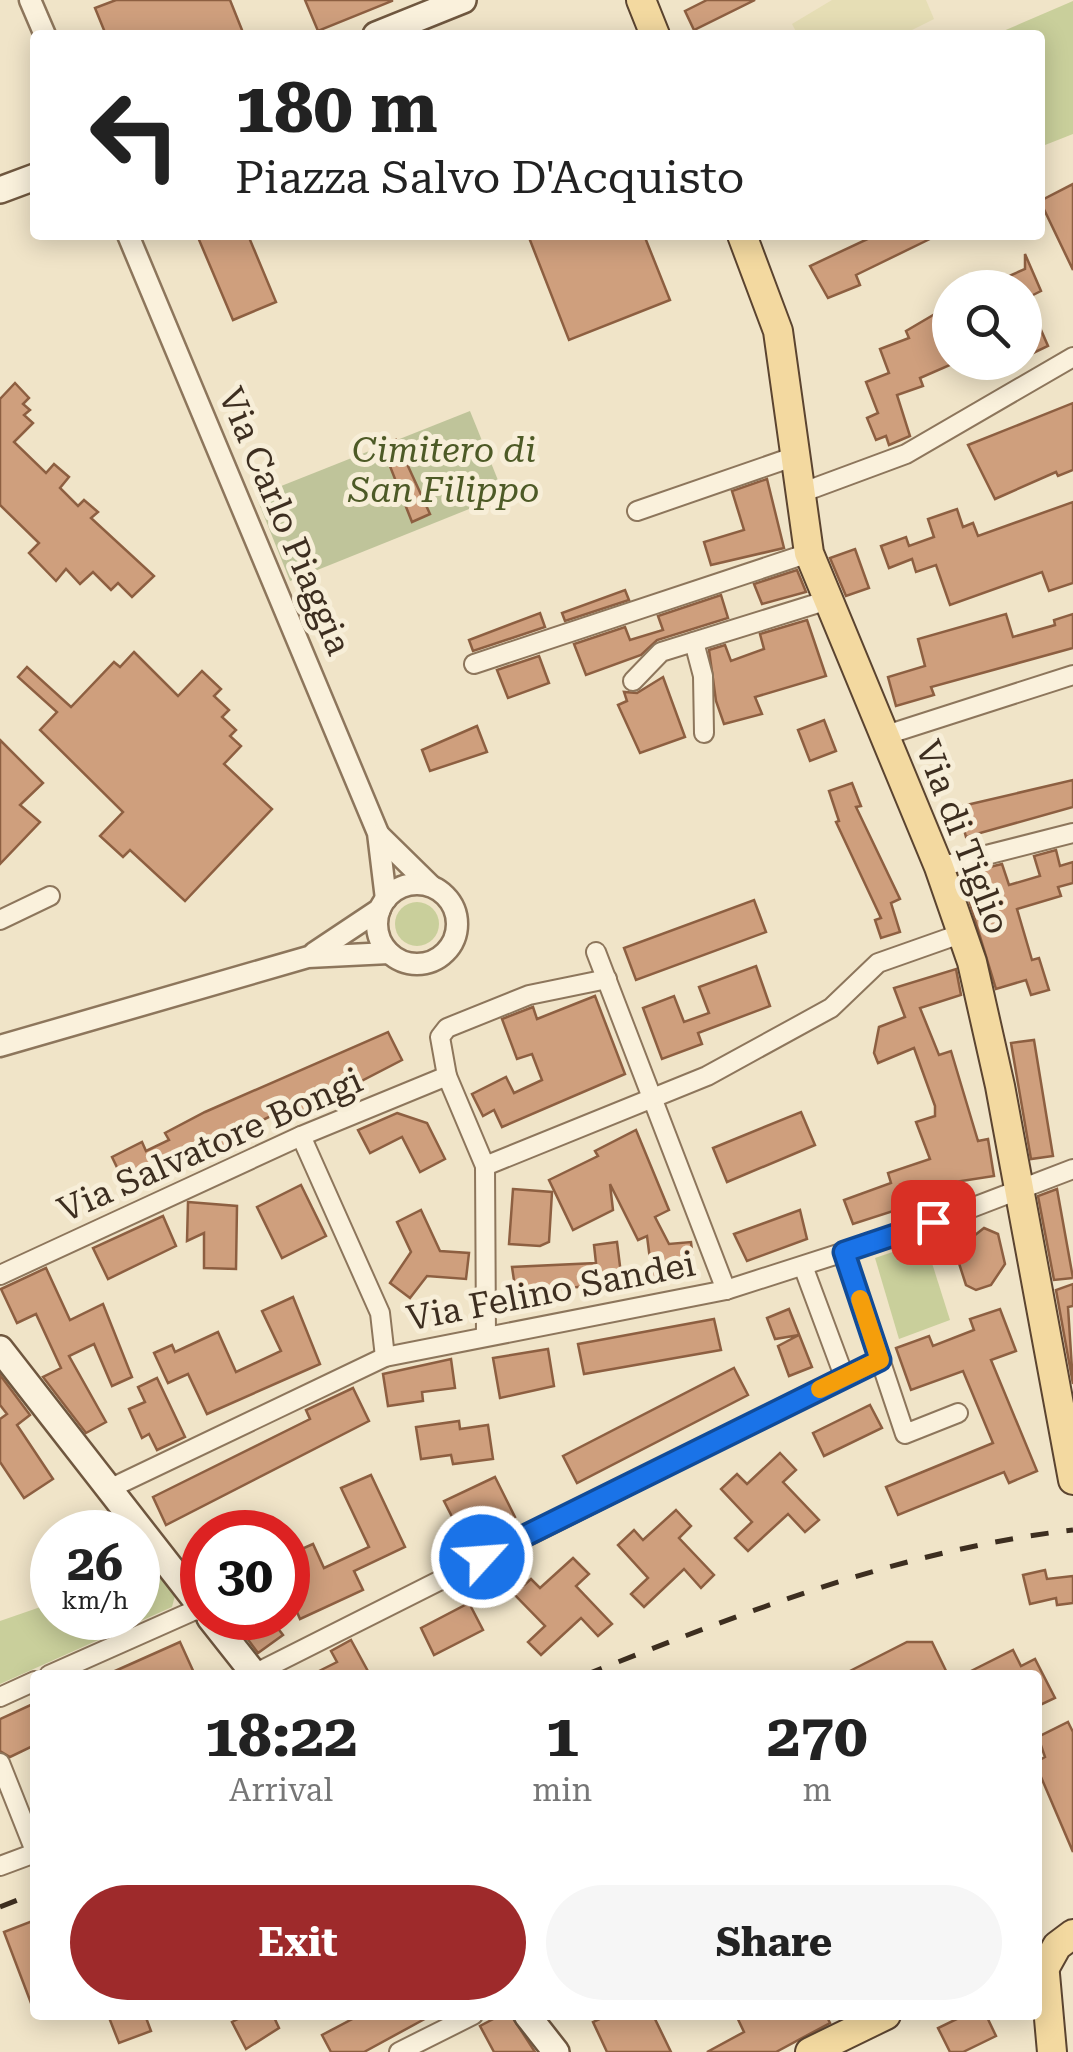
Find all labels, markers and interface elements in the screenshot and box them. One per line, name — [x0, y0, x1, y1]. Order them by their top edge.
text: 180 m — [235, 67, 438, 149]
icon: left — [70, 70, 200, 200]
text: Piazza Salvo D'Acquisto — [235, 151, 744, 204]
map controls — [932, 270, 1042, 380]
button: search — [932, 270, 1042, 380]
street label: Via Carlo Piaggia — [210, 382, 359, 661]
park label: Cimitero di San Filippo — [348, 430, 539, 511]
street label: Via di Tiglio — [907, 735, 1018, 940]
street label: Via Salvatore Bongi — [52, 1060, 369, 1231]
pin — [891, 1180, 976, 1265]
icon: arrive — [906, 1195, 961, 1250]
street label: Via Felino Sandei — [403, 1243, 699, 1340]
position arrow — [430, 1505, 534, 1609]
speed limit sign: 30 — [180, 1510, 310, 1640]
text: 26 — [67, 1534, 123, 1592]
text: km/h — [62, 1586, 128, 1615]
text: 18:22 — [204, 1700, 358, 1771]
text: 1 — [545, 1700, 579, 1771]
text: 270 — [767, 1700, 868, 1771]
text: Arrival — [229, 1771, 333, 1809]
text: min — [532, 1771, 592, 1809]
text: m — [803, 1771, 832, 1809]
button: Exit — [70, 1885, 526, 2000]
button: Share — [546, 1885, 1002, 2000]

